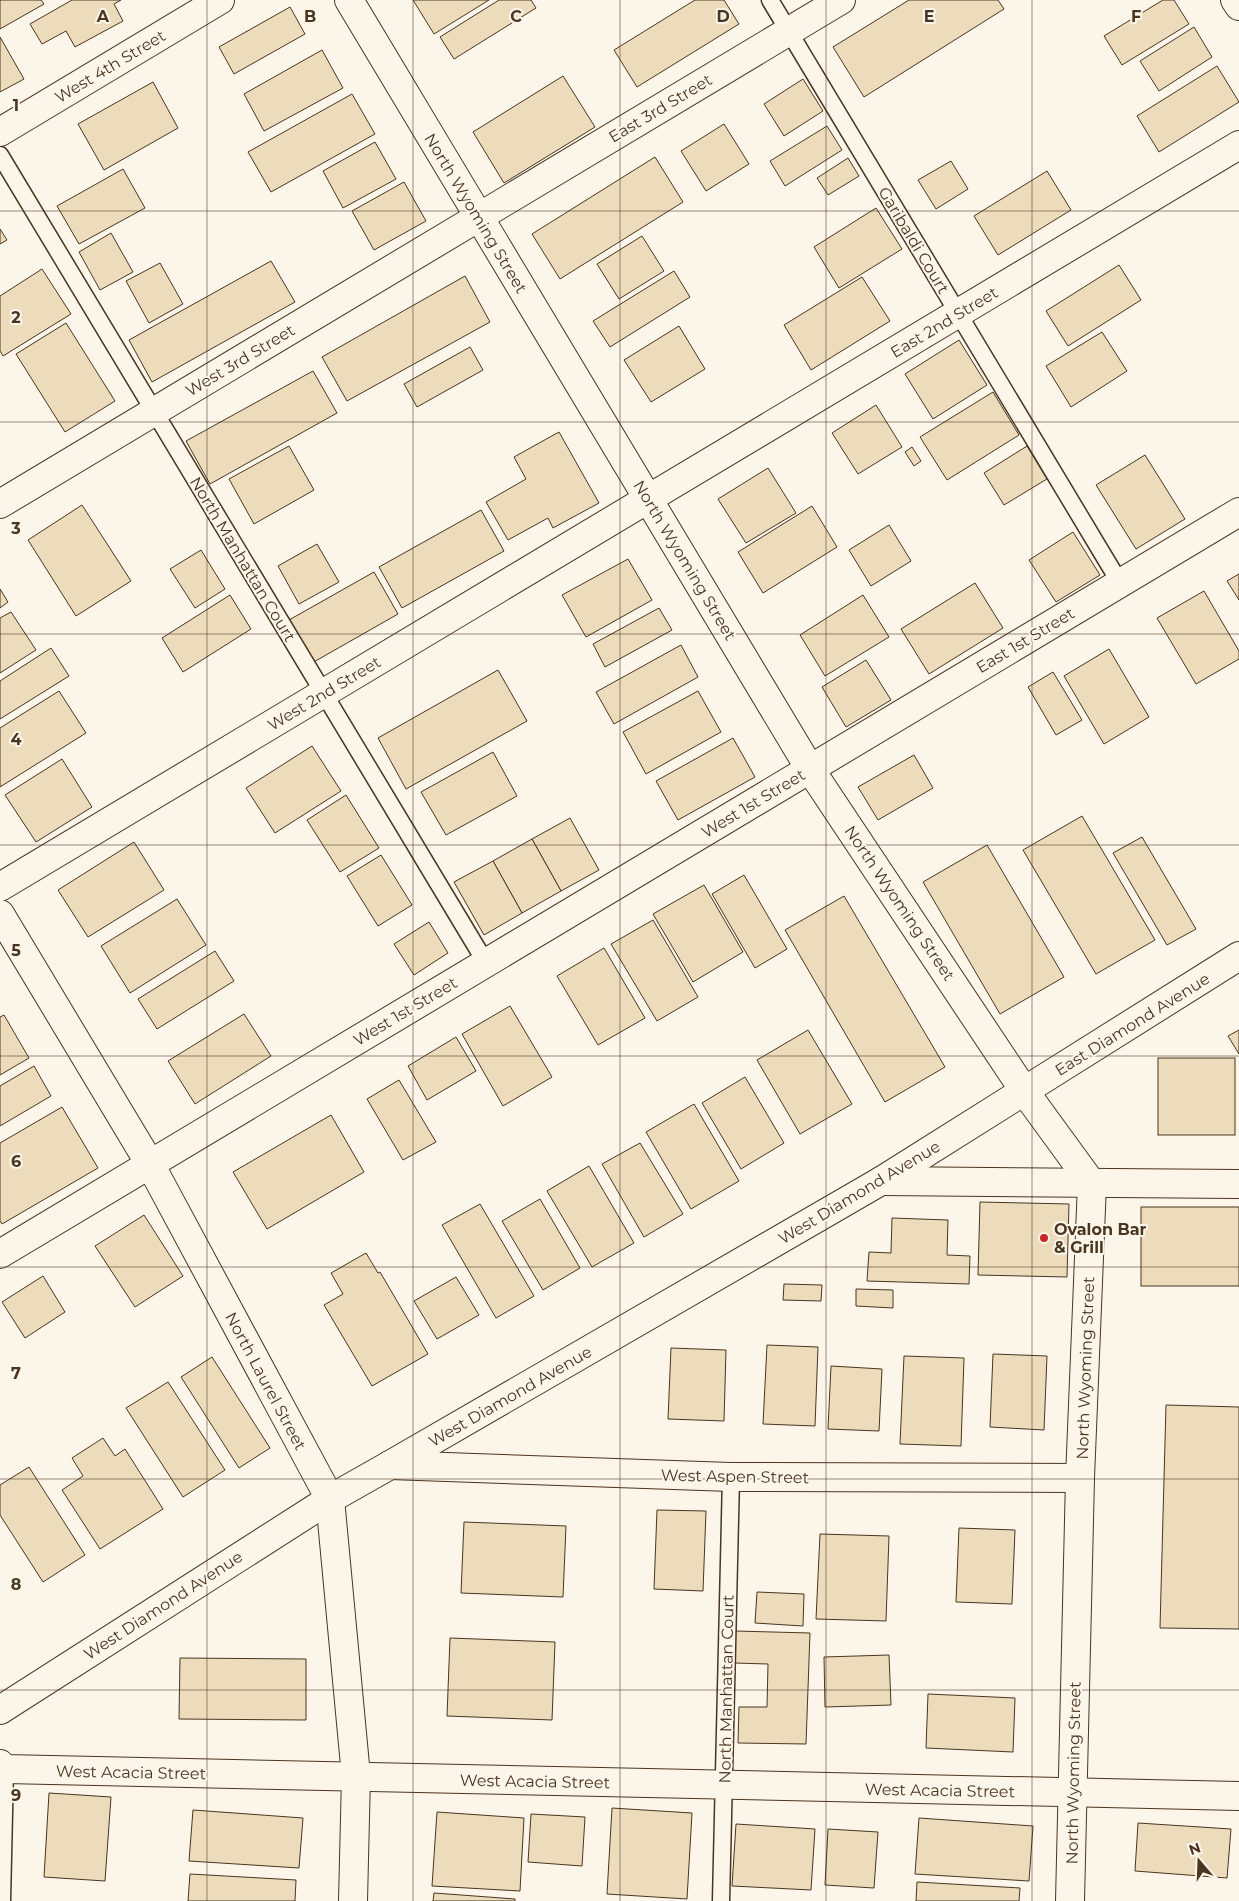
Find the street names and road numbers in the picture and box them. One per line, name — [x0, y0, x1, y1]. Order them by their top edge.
street label: West 4th Street — [52, 26, 169, 107]
street label: East 3rd Street — [605, 70, 716, 147]
street label: North Wyoming Street — [420, 130, 531, 297]
street label: Garibaldi Court — [874, 183, 953, 298]
street label: East 2nd Street — [887, 283, 1002, 362]
street label: West 3rd Street — [182, 320, 299, 400]
street label: North Manhattan Court — [186, 473, 300, 645]
street label: North Wyoming Street — [629, 477, 740, 644]
street label: East 1st Street — [973, 603, 1078, 677]
street label: West 2nd Street — [264, 652, 385, 735]
street label: West 1st Street — [698, 765, 809, 842]
street label: North Wyoming Street — [841, 822, 959, 985]
street label: East Diamond Avenue — [1051, 969, 1213, 1080]
street label: West 1st Street — [350, 973, 461, 1050]
street label: West Diamond Avenue — [775, 1137, 944, 1248]
street label: North Wyoming Street — [1073, 1276, 1098, 1460]
street label: North Laurel Street — [221, 1309, 310, 1454]
street label: West Diamond Avenue — [425, 1342, 595, 1451]
street label: West Aspen Street — [661, 1466, 810, 1487]
street label: West Diamond Avenue — [80, 1547, 246, 1664]
street label: North Manhattan Court — [715, 1594, 738, 1784]
street label: North Wyoming Street — [1062, 1681, 1085, 1865]
street label: West Acacia Street — [56, 1762, 207, 1783]
street label: West Acacia Street — [460, 1771, 611, 1792]
street label: West Acacia Street — [865, 1780, 1016, 1801]

